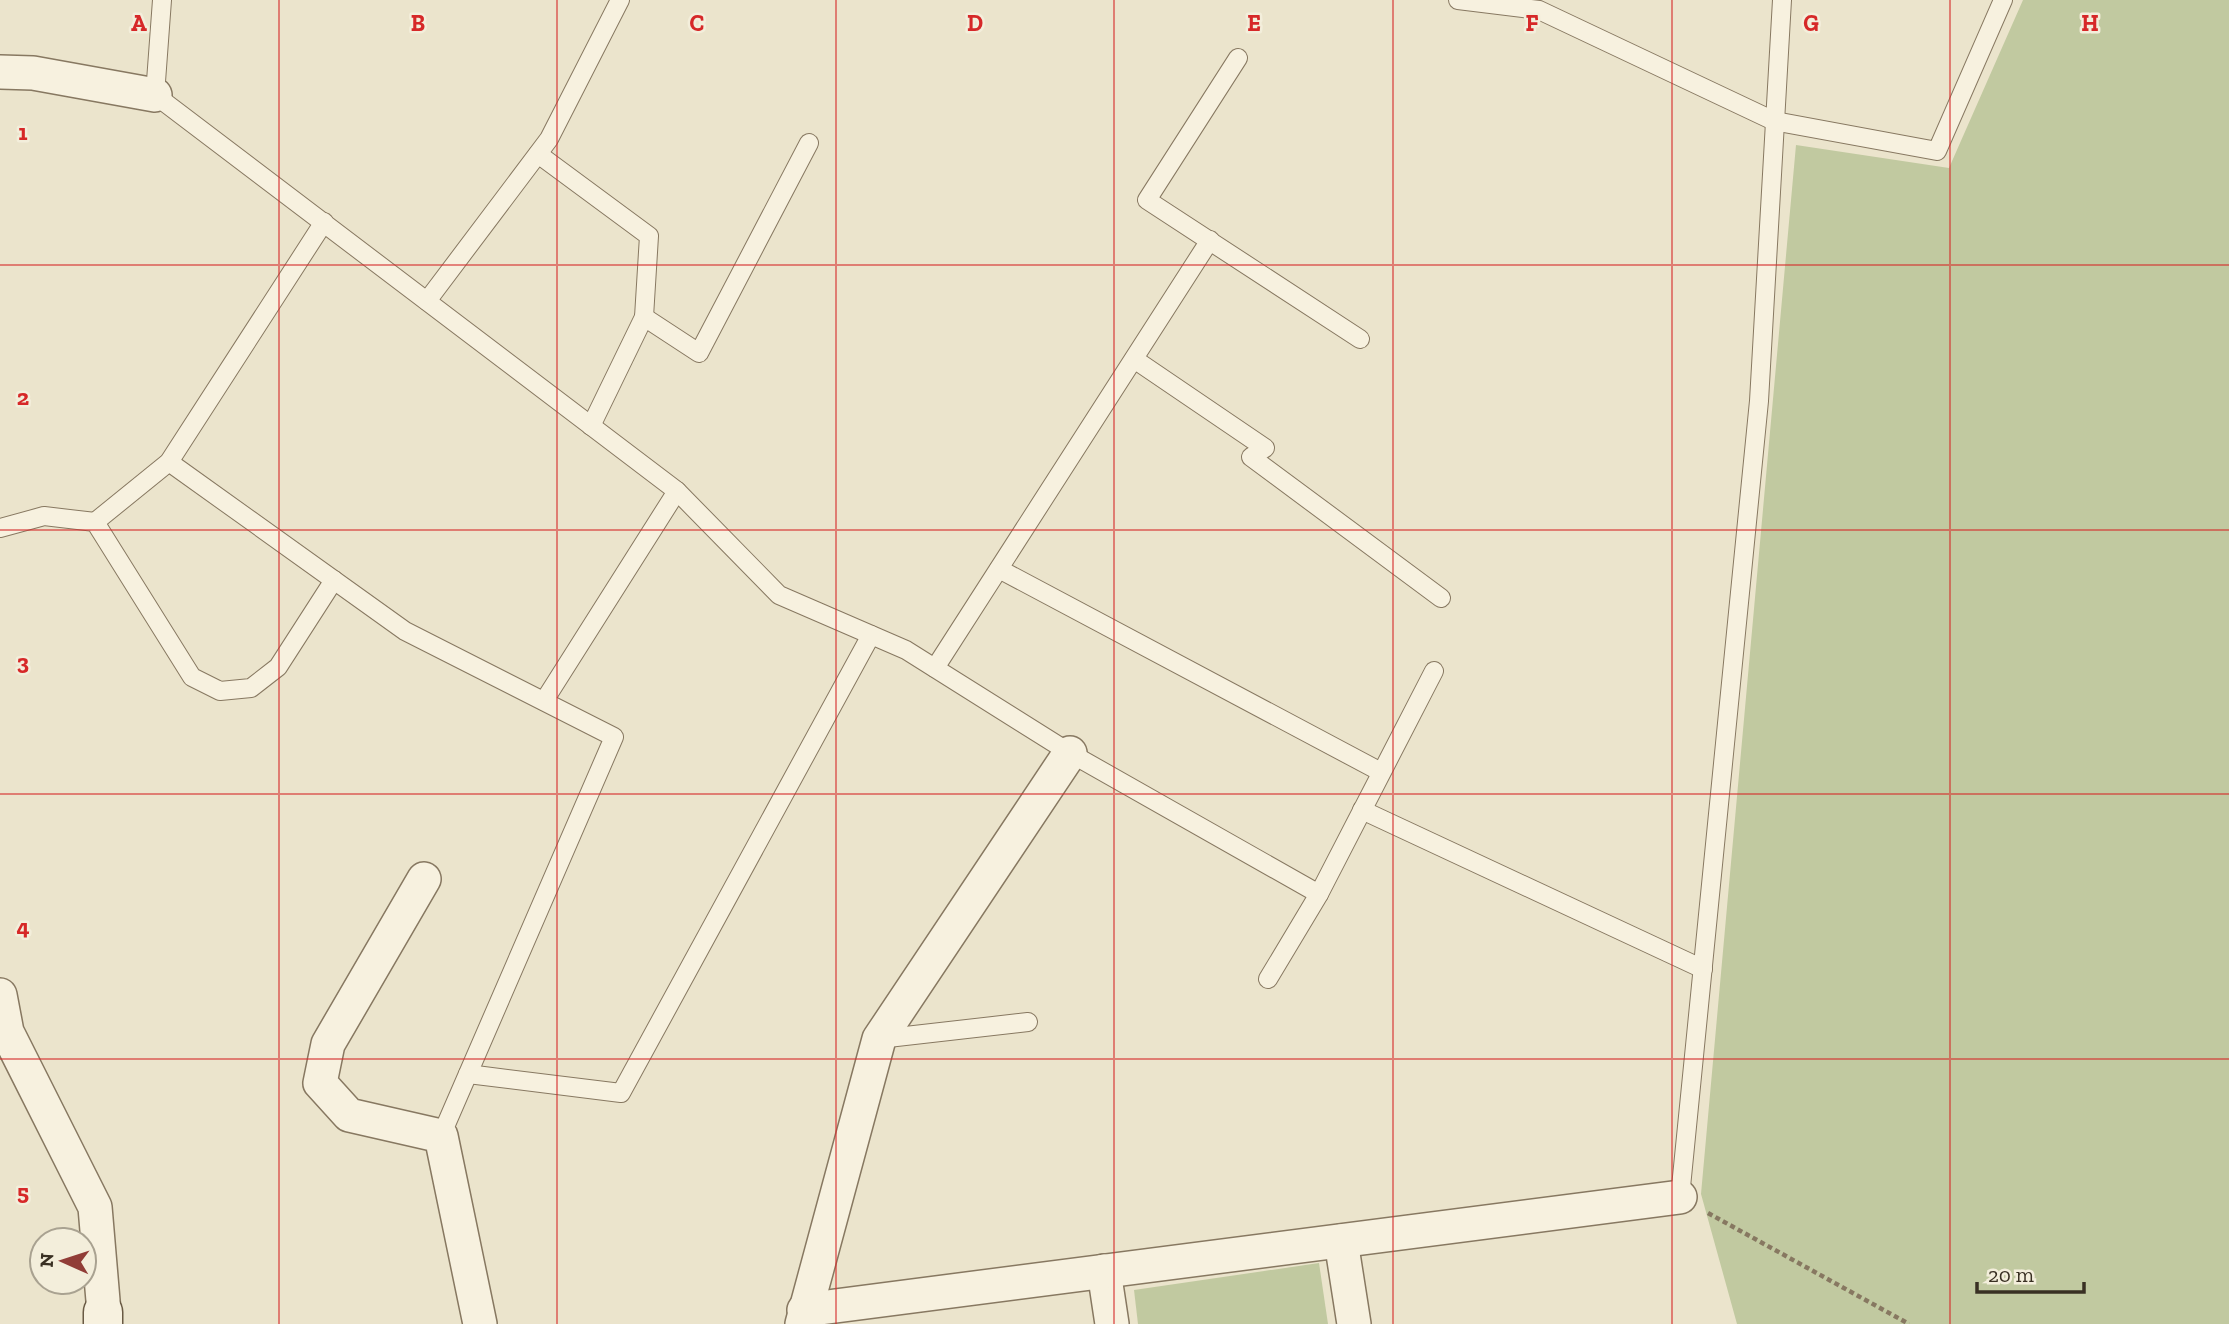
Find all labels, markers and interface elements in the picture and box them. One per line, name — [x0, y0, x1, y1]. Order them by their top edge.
text: A — [131, 9, 147, 37]
text: B — [411, 9, 425, 37]
text: C — [690, 9, 704, 37]
text: D — [967, 9, 983, 37]
text: E — [1247, 9, 1261, 37]
text: F — [1525, 9, 1539, 37]
text: G — [1803, 9, 1819, 37]
text: H — [2081, 9, 2099, 37]
text: 1 — [18, 118, 28, 146]
text: 2 — [17, 383, 29, 411]
text: 3 — [17, 648, 29, 676]
text: 4 — [16, 913, 30, 941]
text: 5 — [17, 1178, 29, 1206]
north arrow — [28, 1226, 98, 1296]
scale bar — [1977, 1250, 2084, 1294]
text: N — [35, 1252, 58, 1268]
text: 20 m — [1988, 1262, 2034, 1287]

